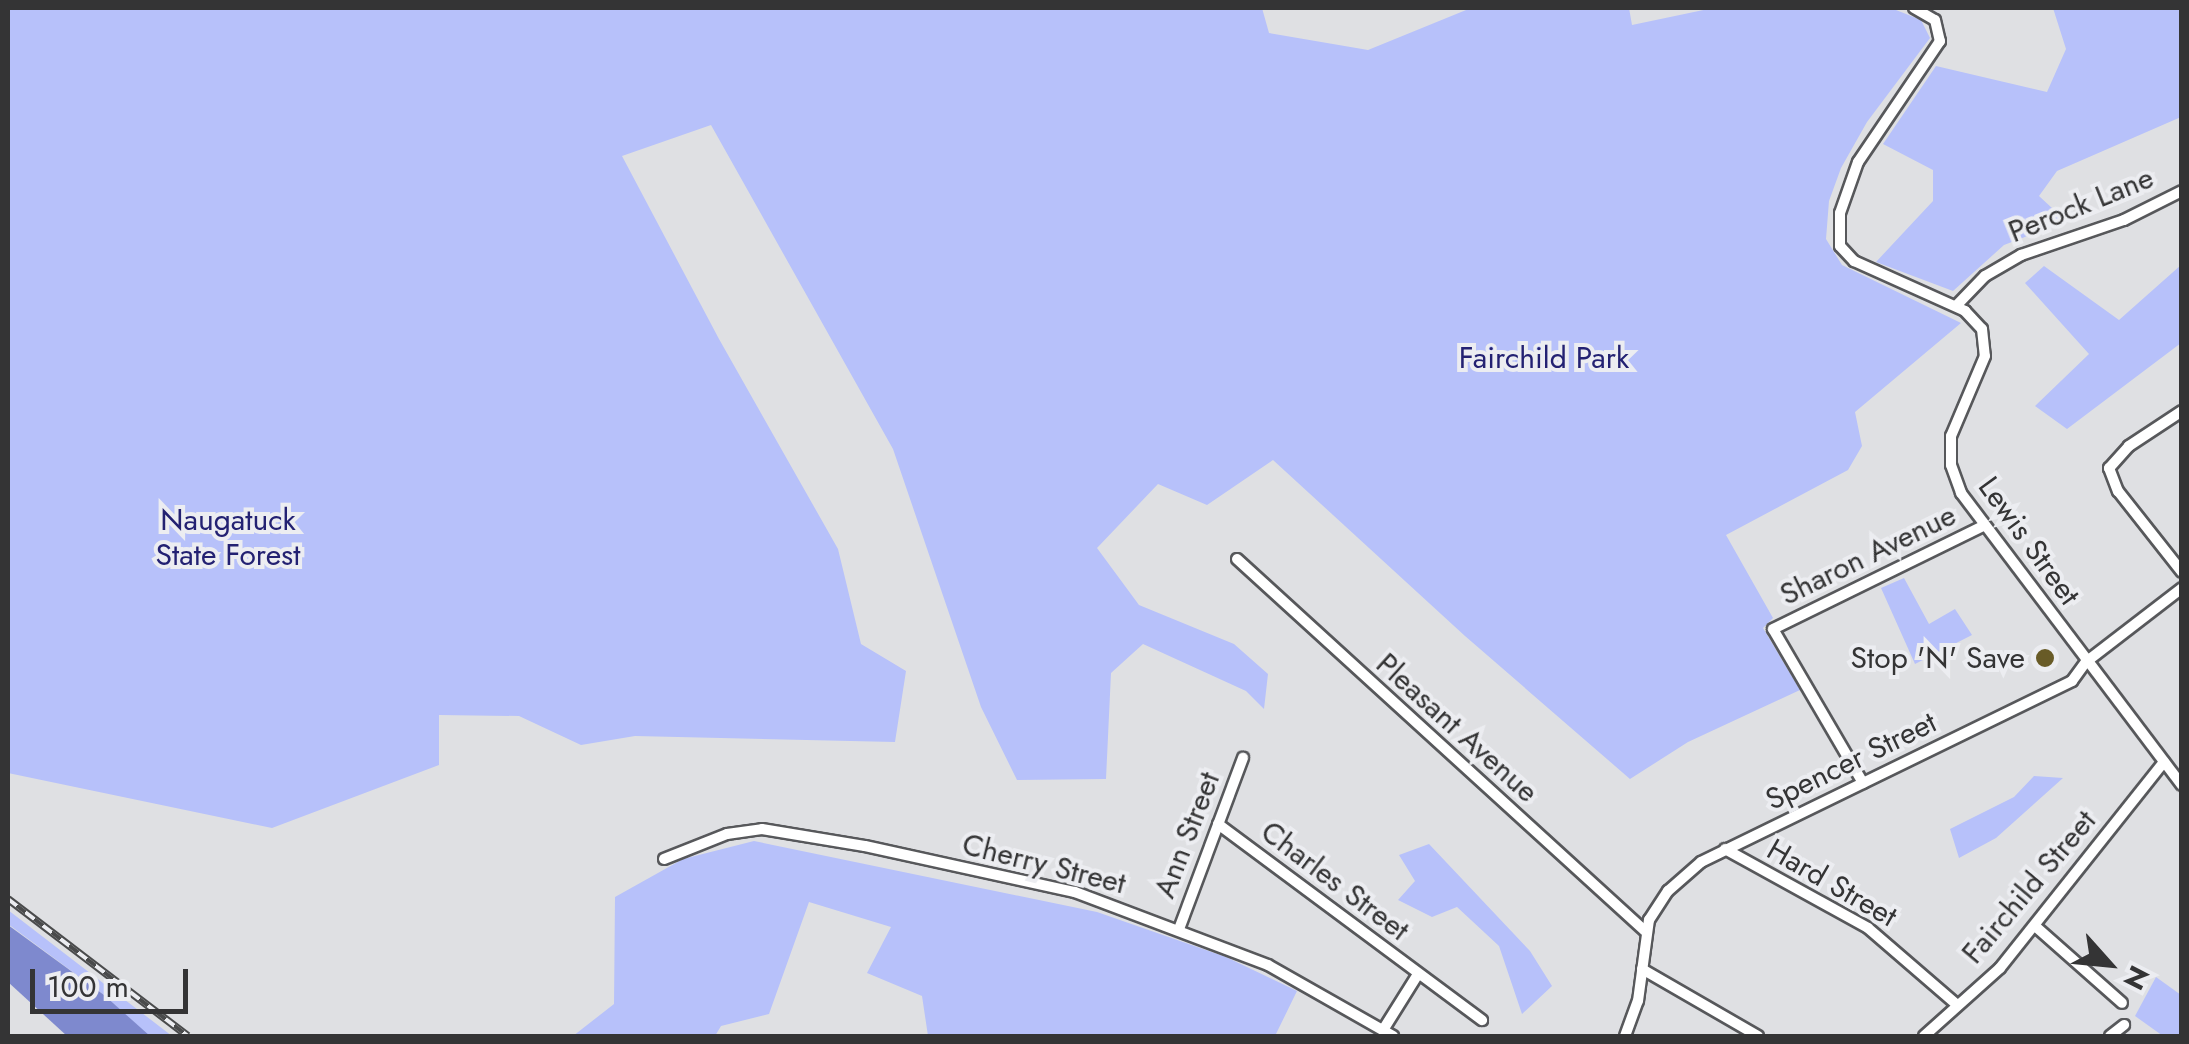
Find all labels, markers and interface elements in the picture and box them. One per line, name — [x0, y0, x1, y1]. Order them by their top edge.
street label: Perock Lane — [2003, 160, 2159, 250]
park label: Fairchild Park — [1459, 340, 1629, 376]
street label: Lewis Street — [1971, 470, 2087, 612]
street label: Sharon Avenue — [1774, 497, 1962, 613]
park label: Naugatuck State Forest — [156, 502, 300, 572]
place label: Stop 'N' Save — [1851, 640, 2025, 676]
street label: Pleasant Avenue — [1369, 646, 1545, 810]
marker: Stop 'N' Save — [2034, 647, 2056, 669]
street label: Spencer Street — [1760, 704, 1942, 818]
street label: Ann Street — [1147, 767, 1227, 903]
street label: Fairchild Street — [1955, 803, 2103, 971]
street label: Charles Street — [1254, 814, 1416, 948]
street label: Cherry Street — [959, 826, 1129, 902]
street label: Hard Street — [1761, 831, 1903, 935]
north arrow — [2059, 914, 2159, 1014]
scale bar — [35, 949, 192, 1011]
text: N — [2113, 959, 2159, 997]
text: 100 m — [47, 965, 129, 1008]

